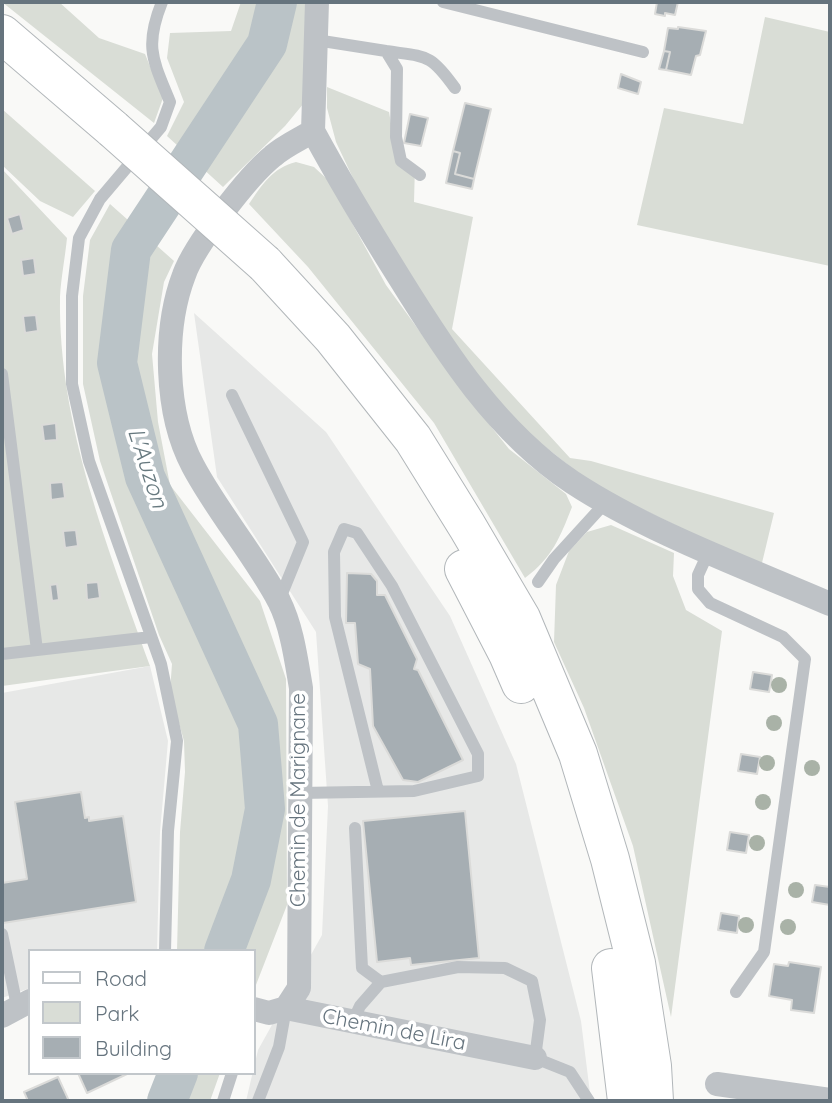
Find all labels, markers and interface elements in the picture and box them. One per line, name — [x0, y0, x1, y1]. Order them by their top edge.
water label: L'Auzon — [121, 425, 173, 511]
street label: Chemin de Marignane — [286, 693, 312, 907]
legend — [28, 949, 256, 1075]
text: Road — [95, 965, 147, 991]
text: Park — [95, 1000, 139, 1026]
street label: Chemin de Lira — [320, 1004, 468, 1056]
text: Building — [95, 1035, 172, 1061]

